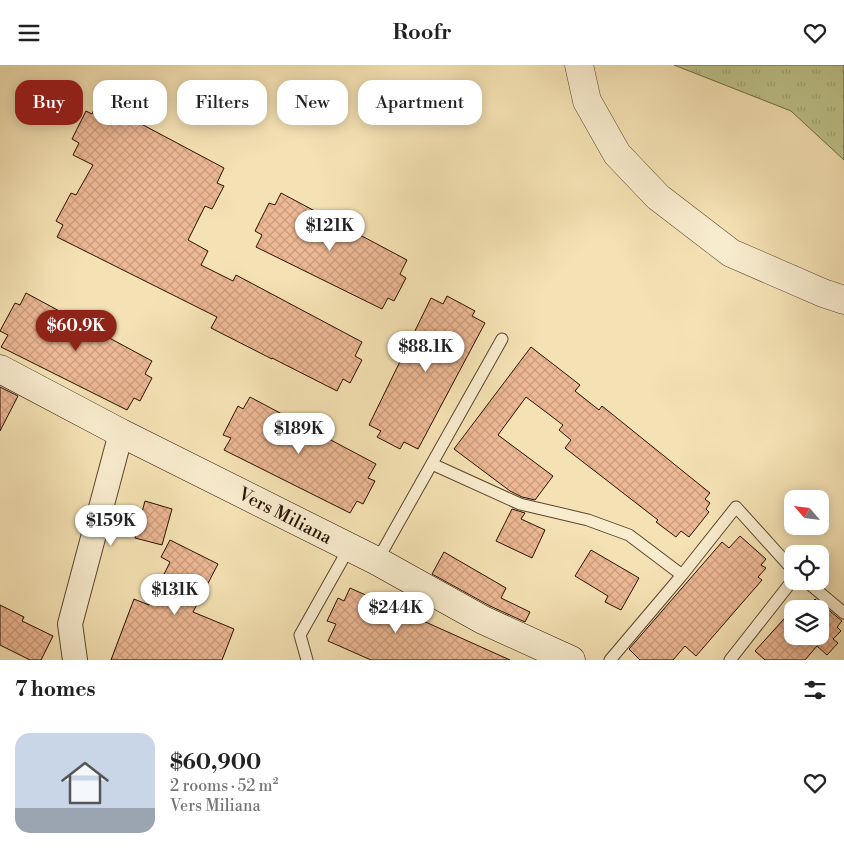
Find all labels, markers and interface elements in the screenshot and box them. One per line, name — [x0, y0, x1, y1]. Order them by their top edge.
icon: menu — [15, 19, 43, 47]
text: Roofr — [392, 19, 452, 46]
icon: heart — [801, 19, 829, 47]
chip: Buy — [15, 80, 83, 125]
chip: Rent — [93, 80, 167, 125]
chip: Filters — [177, 80, 267, 125]
chip: New — [277, 80, 348, 125]
chip: Apartment — [358, 80, 482, 125]
pin: $121K — [295, 209, 365, 252]
text: $121K — [306, 216, 354, 236]
pin: $60.9K — [35, 309, 117, 352]
text: $60.9K — [47, 316, 105, 336]
pin: $88.1K — [385, 331, 467, 373]
text: $88.1K — [398, 337, 454, 357]
pin: $189K — [264, 413, 334, 455]
text: $189K — [274, 419, 324, 439]
street label: Vers Miliana — [234, 482, 336, 550]
north arrow — [784, 490, 829, 535]
map controls — [784, 490, 829, 645]
pin: $159K — [76, 505, 146, 547]
text: $159K — [86, 511, 136, 531]
button: locate — [784, 545, 829, 590]
pin: $131K — [140, 573, 210, 616]
text: $131K — [151, 580, 199, 600]
pin: $244K — [361, 591, 431, 634]
text: $244K — [369, 598, 423, 618]
button: layers — [784, 600, 829, 645]
icon: filters — [801, 676, 829, 704]
text: 7 homes — [15, 677, 96, 703]
text: $60,900 — [170, 750, 261, 776]
icon: home — [55, 753, 115, 813]
icon: heart — [801, 769, 829, 797]
text: 2 rooms · 52 m² — [170, 776, 278, 796]
text: Vers Miliana — [170, 796, 261, 816]

